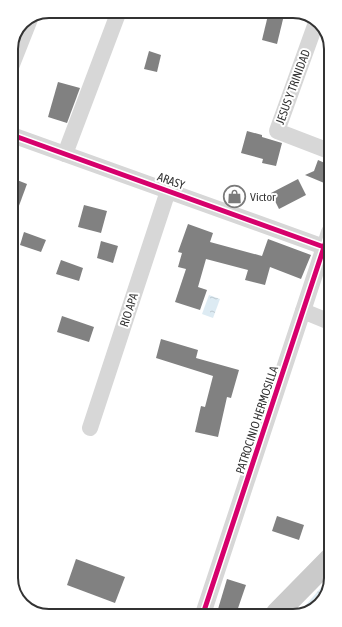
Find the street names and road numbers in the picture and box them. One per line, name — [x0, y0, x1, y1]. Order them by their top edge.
street label: JESUS Y TRINIDAD — [273, 47, 313, 126]
street label: ARASY — [155, 170, 187, 193]
street label: RIO APA — [117, 291, 141, 329]
street label: PATROCINIO HERMOSILLA — [233, 364, 281, 476]

